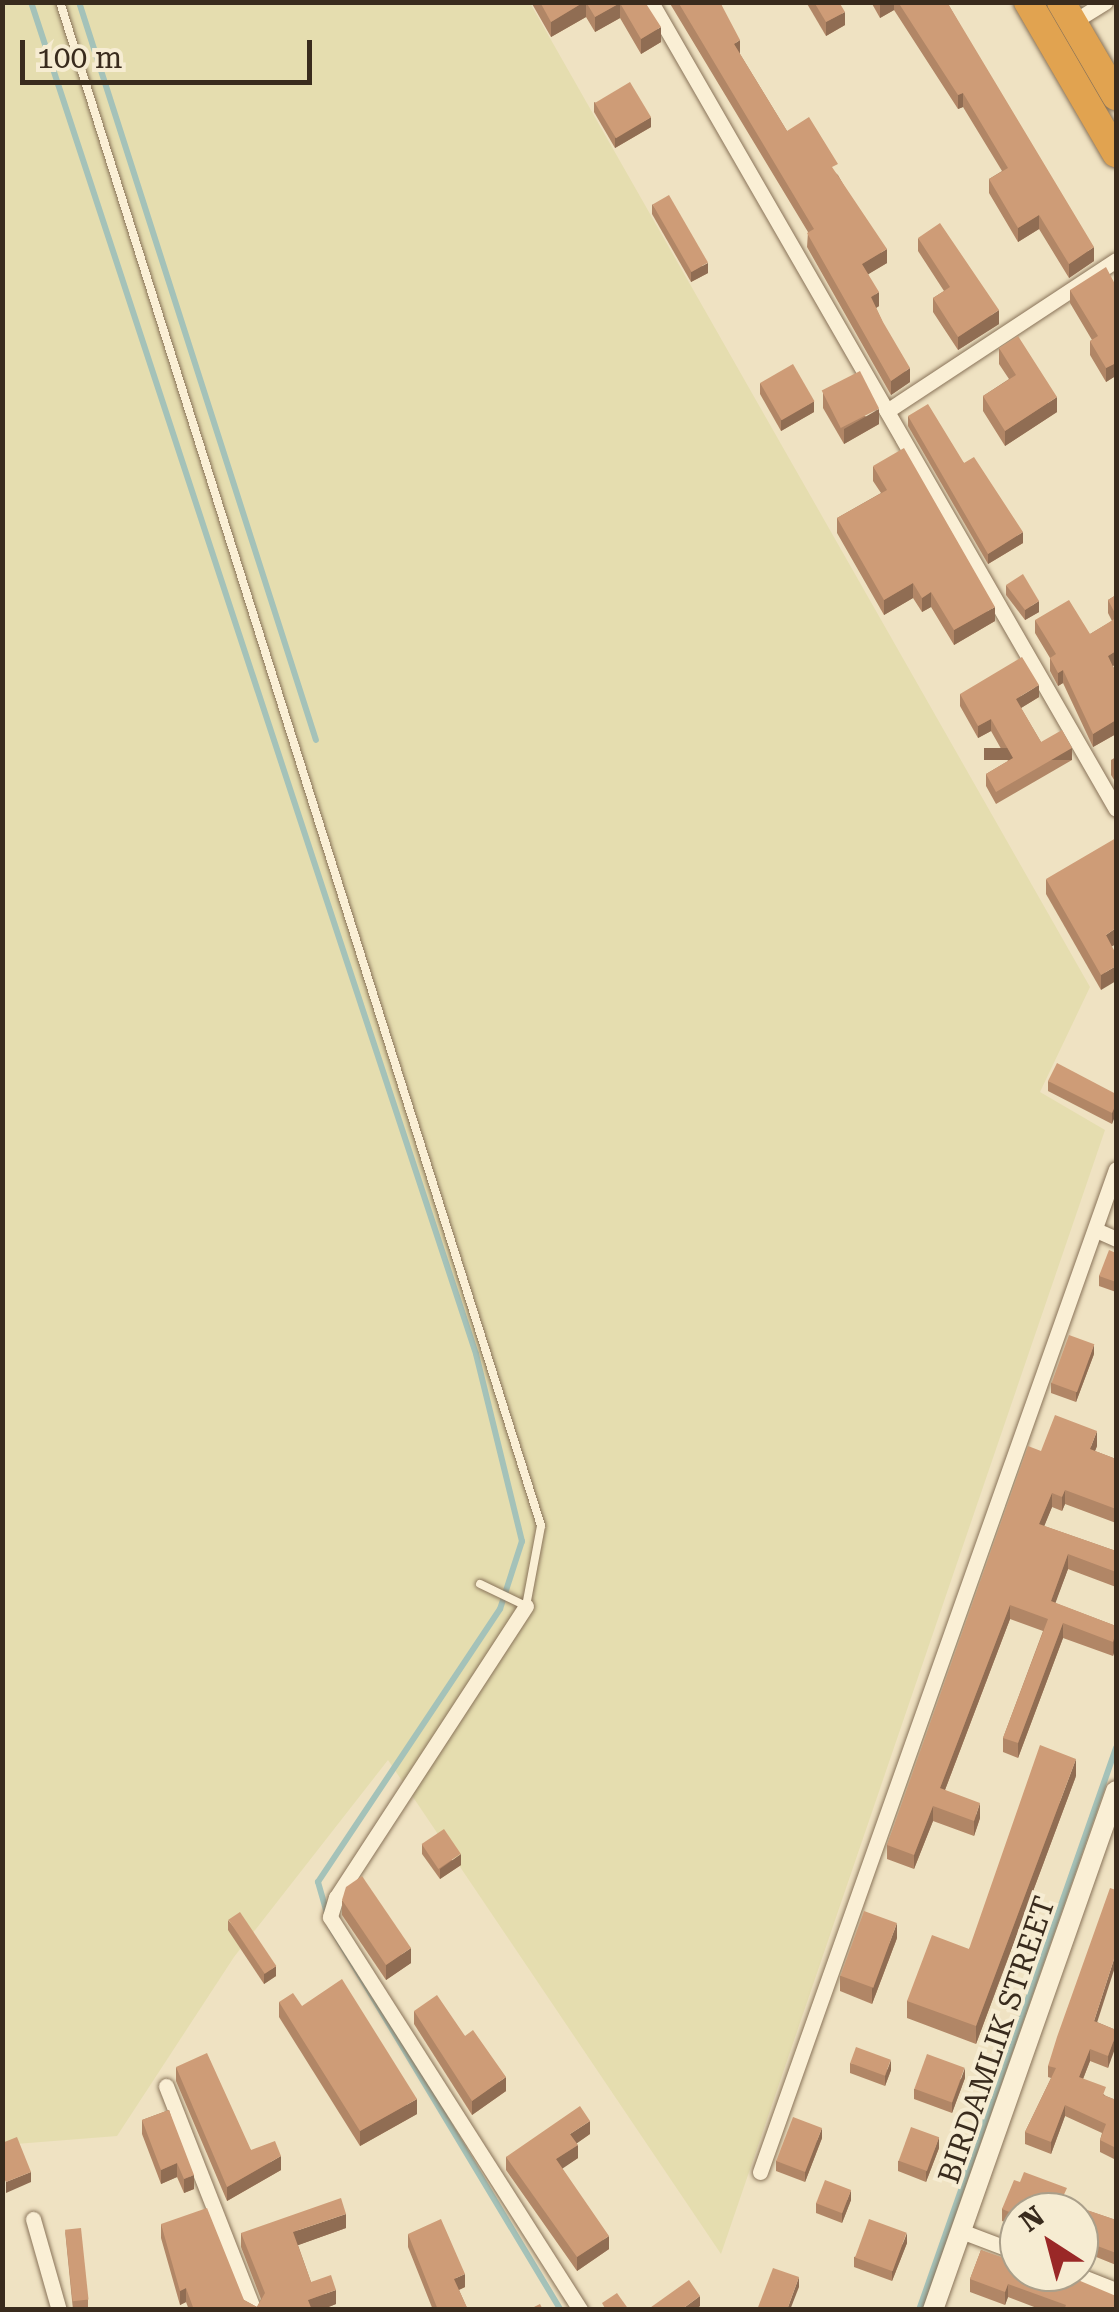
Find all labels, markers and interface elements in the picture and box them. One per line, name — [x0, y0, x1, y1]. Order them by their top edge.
scale bar — [25, 20, 318, 82]
text: 100 m — [37, 40, 122, 75]
street label: BIRDAMLIK STREET — [931, 1892, 1063, 2188]
north arrow — [999, 2192, 1099, 2292]
text: N — [1014, 2199, 1051, 2239]

